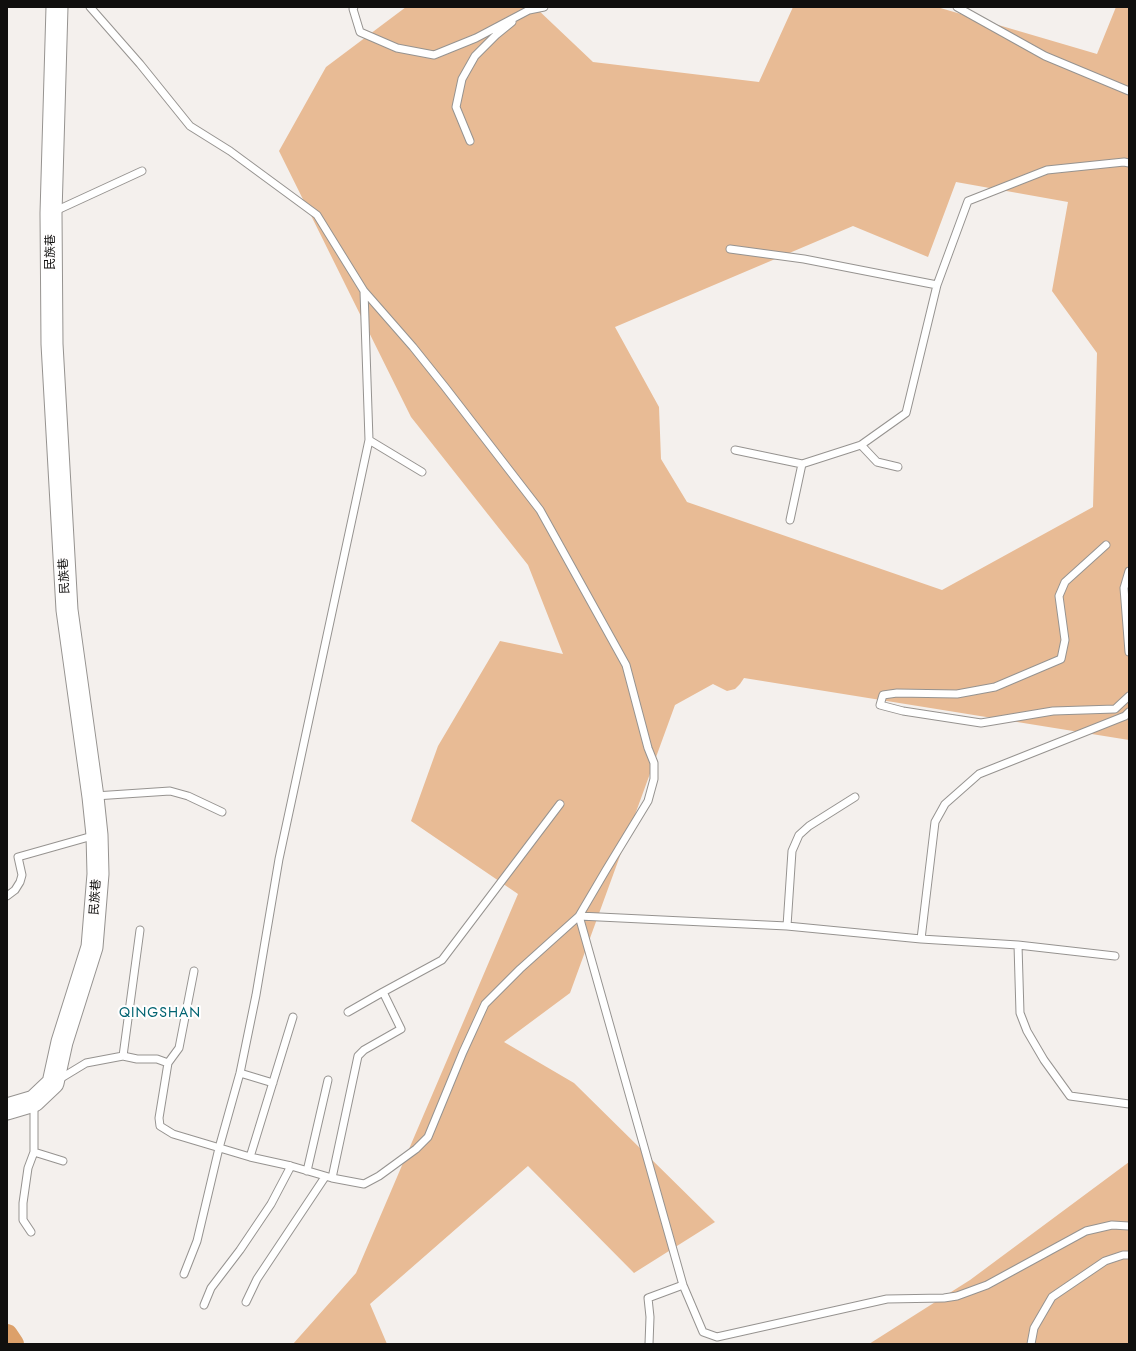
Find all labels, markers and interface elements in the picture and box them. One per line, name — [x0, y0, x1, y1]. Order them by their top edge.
street label: 民族巷 — [44, 234, 58, 270]
street label: 民族巷 — [57, 558, 73, 594]
street label: 民族巷 — [88, 879, 104, 915]
district label: QINGSHAN — [119, 1006, 201, 1022]

